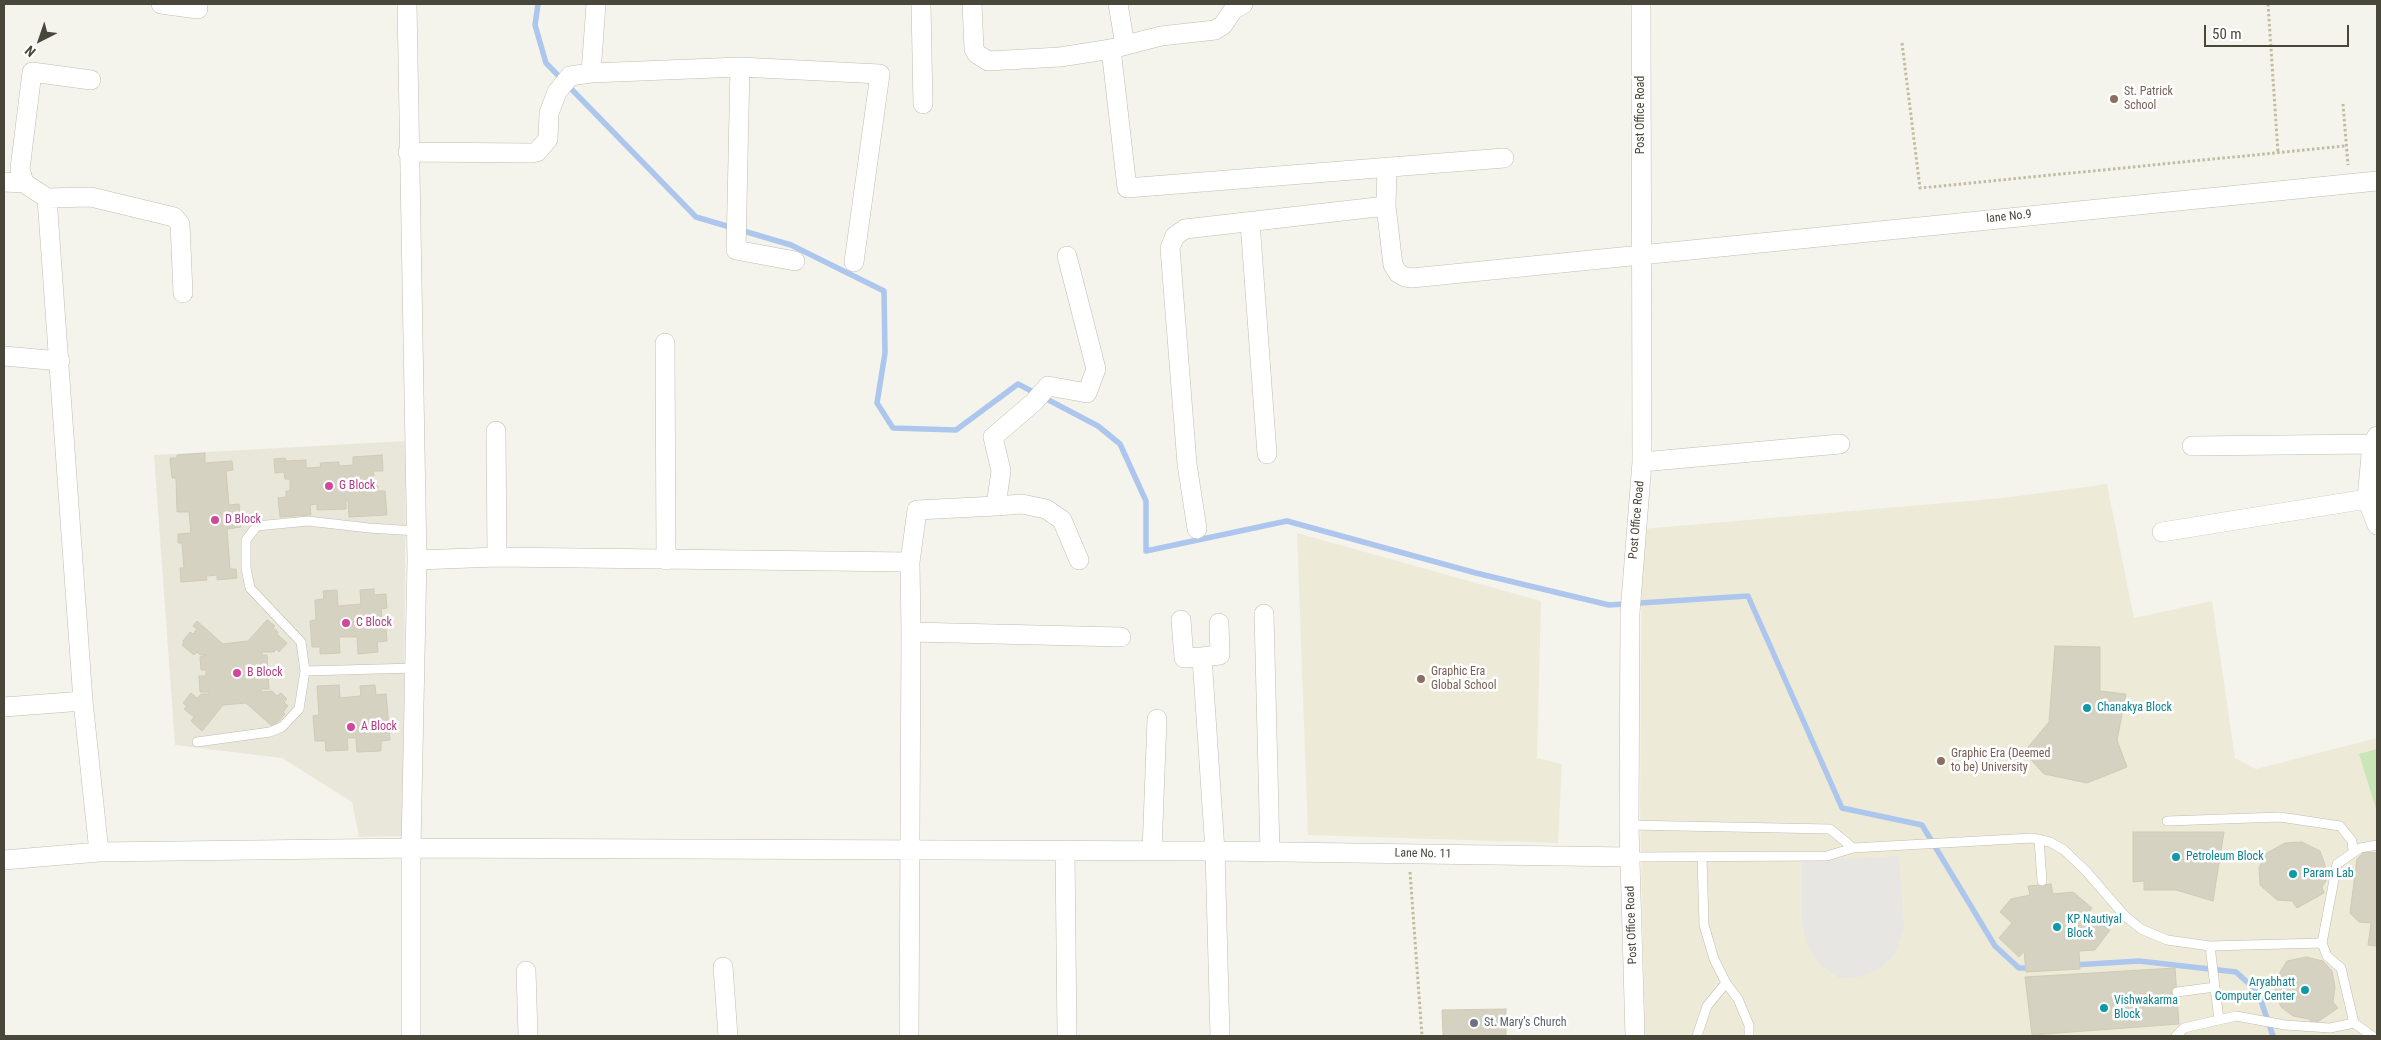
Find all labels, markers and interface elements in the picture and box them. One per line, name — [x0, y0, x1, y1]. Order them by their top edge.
north arrow — [15, 15, 65, 65]
scale bar — [2206, 15, 2351, 47]
text: 50 m — [2212, 25, 2242, 43]
text: N — [22, 42, 39, 60]
street label: Post Office Road — [1634, 76, 1648, 154]
place label: St. Patrick School — [2124, 85, 2173, 113]
marker: St. Patrick School — [2108, 93, 2120, 105]
street label: lane No.9 — [1986, 207, 2032, 227]
place label: G Block — [339, 479, 375, 493]
marker: G Block — [323, 480, 335, 492]
street label: Post Office Road — [1626, 480, 1648, 560]
place label: D Block — [225, 513, 261, 527]
marker: D Block — [209, 514, 221, 526]
place label: C Block — [356, 616, 392, 630]
marker: C Block — [340, 617, 352, 629]
place label: Graphic Era Global School — [1431, 665, 1496, 693]
place label: B Block — [247, 666, 283, 680]
marker: B Block — [231, 667, 243, 679]
marker: Graphic Era Global School — [1415, 673, 1427, 685]
place label: Chanakya Block — [2097, 701, 2172, 715]
marker: Chanakya Block — [2081, 702, 2093, 714]
place label: A Block — [361, 720, 397, 734]
marker: A Block — [345, 721, 357, 733]
place label: Graphic Era (Deemed to be) University — [1951, 747, 2050, 775]
marker: Graphic Era (Deemed to be) University — [1935, 755, 1947, 767]
street label: Lane No. 11 — [1394, 846, 1452, 862]
place label: Petroleum Block — [2186, 850, 2264, 864]
marker: Petroleum Block — [2170, 851, 2182, 863]
place label: Param Lab — [2303, 867, 2354, 881]
marker: Param Lab — [2287, 868, 2299, 880]
street label: Post Office Road — [1623, 886, 1641, 964]
place label: KP Nautiyal Block — [2067, 913, 2122, 941]
marker: KP Nautiyal Block — [2051, 921, 2063, 933]
place label: Aryabhatt Computer Center — [2215, 976, 2295, 1004]
marker: Aryabhatt Computer Center — [2299, 984, 2311, 996]
place label: Vishwakarma Block — [2114, 994, 2178, 1022]
marker: Vishwakarma Block — [2098, 1002, 2110, 1014]
place label: St. Mary’s Church — [1484, 1016, 1567, 1030]
marker: St. Mary’s Church — [1468, 1017, 1480, 1029]

